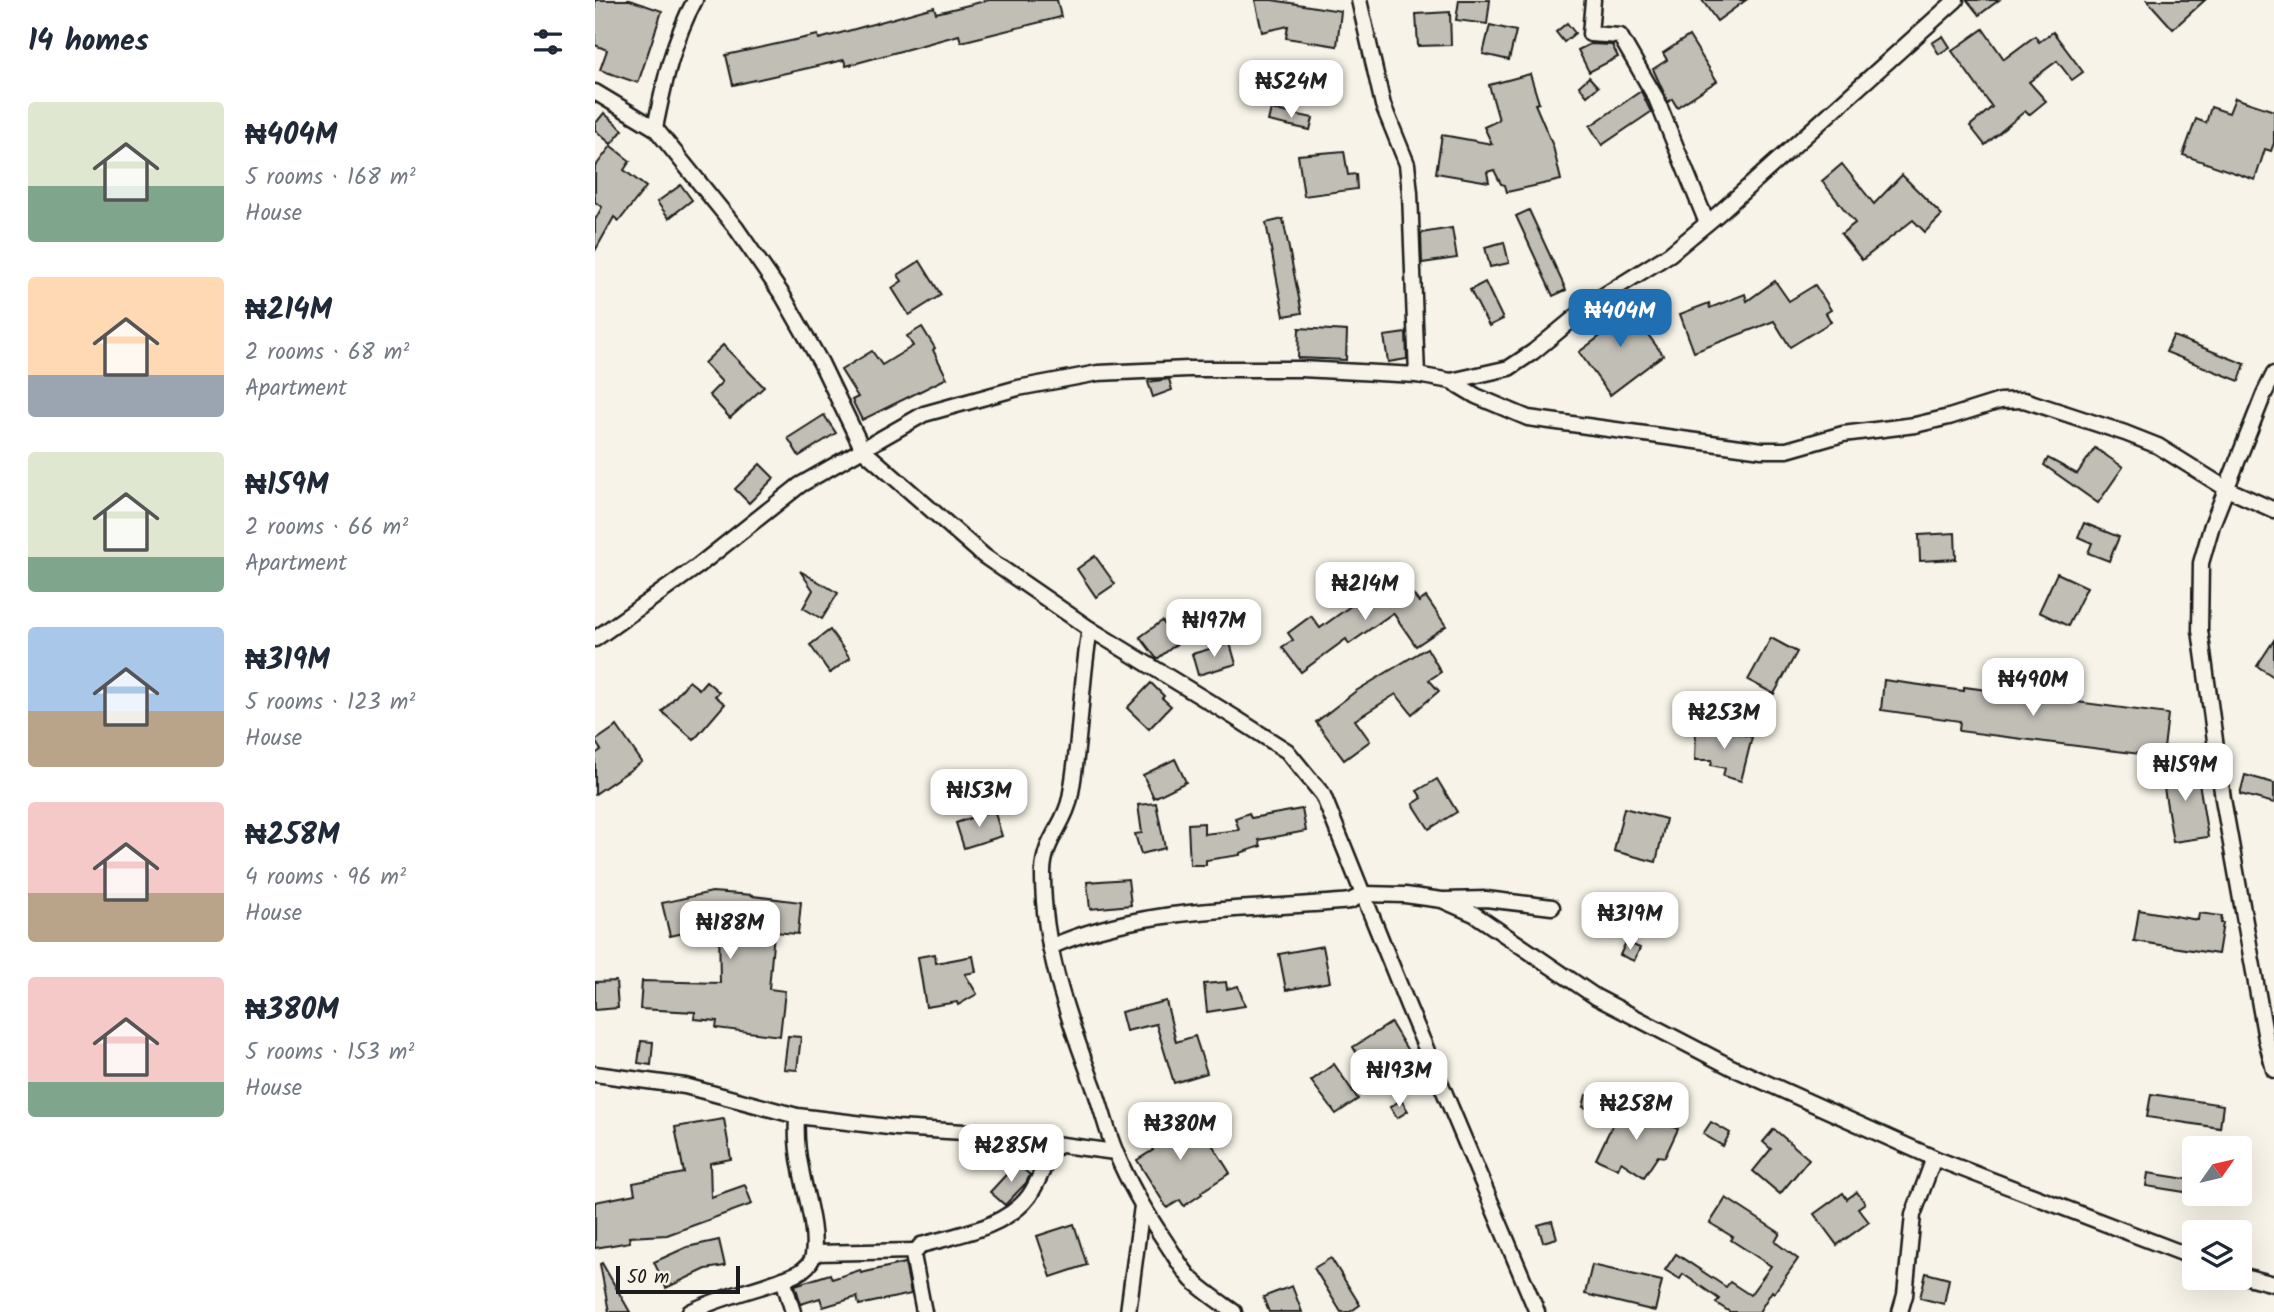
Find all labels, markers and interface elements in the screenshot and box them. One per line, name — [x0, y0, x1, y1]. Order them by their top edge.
text: 14 homes — [28, 18, 149, 66]
icon: filters — [529, 23, 567, 61]
pin: ₦524M — [1242, 60, 1340, 120]
text: ₦524M — [1255, 65, 1327, 101]
text: ₦404M — [245, 112, 337, 160]
icon: home — [84, 130, 168, 214]
text: 5 rooms · 168 m² — [245, 160, 416, 196]
text: House — [245, 196, 302, 232]
text: ₦214M — [245, 287, 332, 335]
pin: ₦404M — [1571, 290, 1669, 349]
text: ₦404M — [1585, 294, 1655, 330]
icon: home — [84, 305, 168, 389]
text: 2 rooms · 68 m² — [245, 335, 409, 371]
text: Apartment — [245, 371, 347, 407]
text: ₦159M — [245, 462, 329, 510]
icon: home — [84, 480, 168, 564]
text: 2 rooms · 66 m² — [245, 510, 408, 546]
text: Apartment — [245, 546, 347, 582]
pin: ₦214M — [1316, 562, 1414, 622]
text: ₦214M — [1332, 567, 1398, 603]
pin: ₦197M — [1165, 600, 1263, 659]
text: ₦197M — [1182, 604, 1246, 640]
text: ₦319M — [245, 637, 330, 685]
icon: home — [84, 655, 168, 739]
pin: ₦490M — [1984, 658, 2082, 718]
text: ₦490M — [1998, 663, 2068, 699]
text: 5 rooms · 123 m² — [245, 685, 415, 721]
pin: ₦253M — [1675, 692, 1773, 751]
text: ₦253M — [1688, 696, 1760, 732]
text: House — [245, 721, 302, 757]
pin: ₦159M — [2136, 744, 2234, 803]
text: ₦159M — [2153, 748, 2217, 784]
pin: ₦153M — [930, 770, 1028, 829]
text: ₦153M — [946, 774, 1012, 810]
text: ₦258M — [245, 812, 340, 860]
icon: home — [84, 830, 168, 914]
text: 4 rooms · 96 m² — [245, 860, 406, 896]
pin: ₦319M — [1581, 892, 1679, 952]
text: House — [245, 896, 302, 932]
text: ₦319M — [1597, 897, 1663, 933]
pin: ₦188M — [681, 902, 779, 961]
text: ₦188M — [696, 906, 764, 942]
text: ₦380M — [245, 987, 339, 1035]
icon: home — [84, 1005, 168, 1089]
text: 5 rooms · 153 m² — [245, 1035, 414, 1071]
pin: ₦193M — [1350, 1050, 1448, 1109]
text: ₦193M — [1366, 1054, 1432, 1090]
text: House — [245, 1071, 302, 1107]
pin: ₦258M — [1587, 1082, 1685, 1142]
text: ₦258M — [1600, 1087, 1672, 1123]
pin: ₦380M — [1131, 1102, 1229, 1162]
text: ₦380M — [1144, 1107, 1216, 1143]
pin: ₦285M — [962, 1124, 1060, 1184]
text: ₦285M — [975, 1129, 1047, 1165]
north arrow — [2182, 1136, 2252, 1206]
map controls — [2182, 1136, 2252, 1290]
button: layers — [2182, 1220, 2252, 1290]
scale bar — [616, 1263, 740, 1295]
text: 50 m — [627, 1263, 669, 1293]

